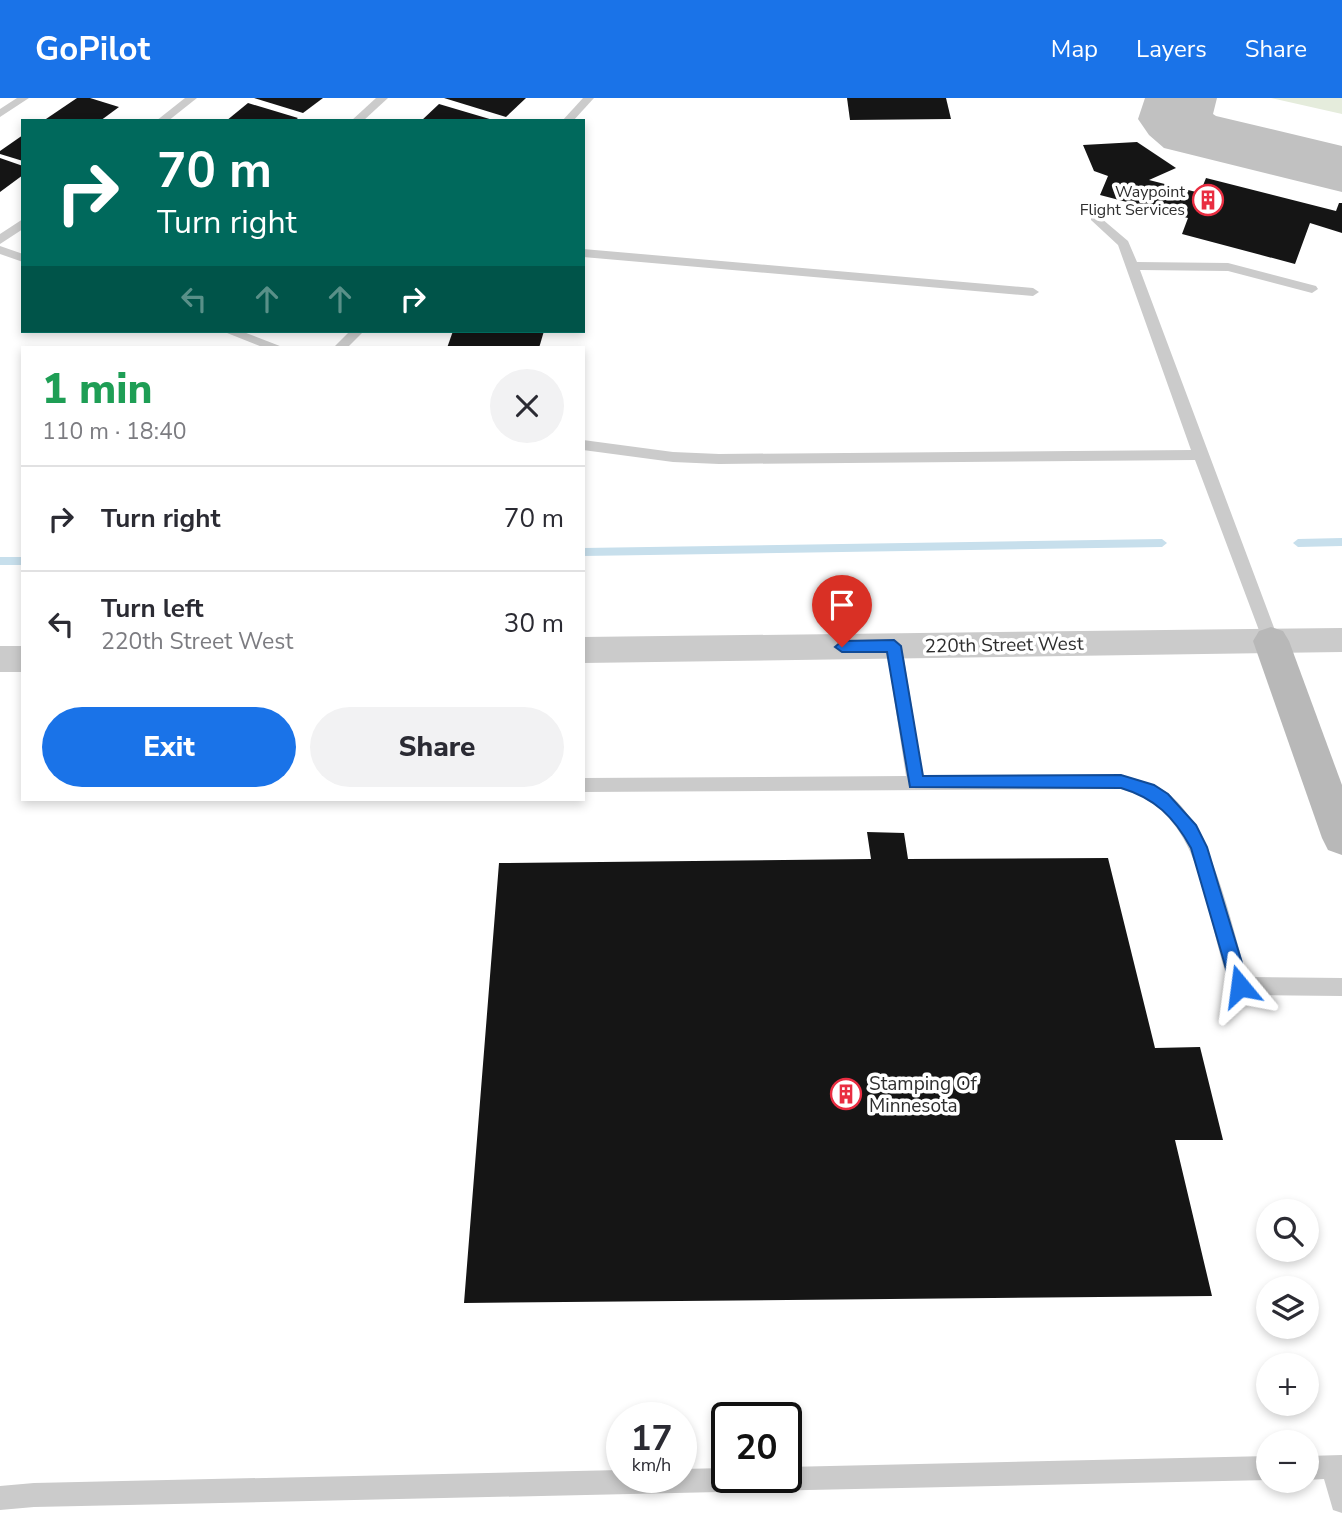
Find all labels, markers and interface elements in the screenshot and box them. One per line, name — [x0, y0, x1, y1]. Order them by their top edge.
text: GoPilot — [35, 27, 150, 72]
text: Map — [1051, 33, 1098, 65]
text: Layers — [1136, 33, 1207, 65]
text: Share — [1245, 33, 1307, 65]
text: 70 m — [157, 137, 272, 204]
icon: right — [42, 147, 133, 238]
place label: Waypoint Flight Services — [1080, 181, 1185, 221]
building icon: Waypoint Flight Services — [1191, 183, 1225, 217]
text: Turn right — [157, 201, 297, 244]
icon: left — [175, 280, 213, 318]
icon: ahead — [248, 280, 286, 318]
icon: ahead — [321, 280, 359, 318]
icon: right — [394, 280, 432, 318]
text: 1 min — [42, 361, 152, 418]
button: close — [490, 369, 564, 443]
text: 110 m · 18:40 — [42, 416, 187, 447]
icon: right — [42, 500, 80, 538]
text: Turn right — [101, 501, 220, 536]
text: 70 m — [504, 501, 564, 536]
pin — [812, 575, 872, 647]
icon: arrive — [823, 586, 861, 624]
text: Turn left — [101, 591, 204, 626]
icon: left — [42, 605, 80, 643]
text: 30 m — [504, 606, 564, 641]
text: 220th Street West — [101, 626, 293, 657]
street label: 220th Street West — [924, 631, 1084, 659]
button: Exit — [42, 707, 296, 787]
button: Share — [310, 707, 564, 787]
position arrow — [1203, 949, 1277, 1023]
place label: Stamping Of Minnesota — [869, 1071, 978, 1119]
building icon: Stamping Of Minnesota — [829, 1077, 863, 1111]
map controls — [1256, 1199, 1319, 1493]
button: search — [1256, 1199, 1319, 1262]
button: layers — [1256, 1276, 1319, 1339]
button: + — [1256, 1353, 1319, 1416]
speed limit sign: 20 — [711, 1402, 802, 1493]
text: 17 — [630, 1415, 673, 1462]
button: − — [1256, 1430, 1319, 1493]
text: km/h — [632, 1453, 671, 1477]

